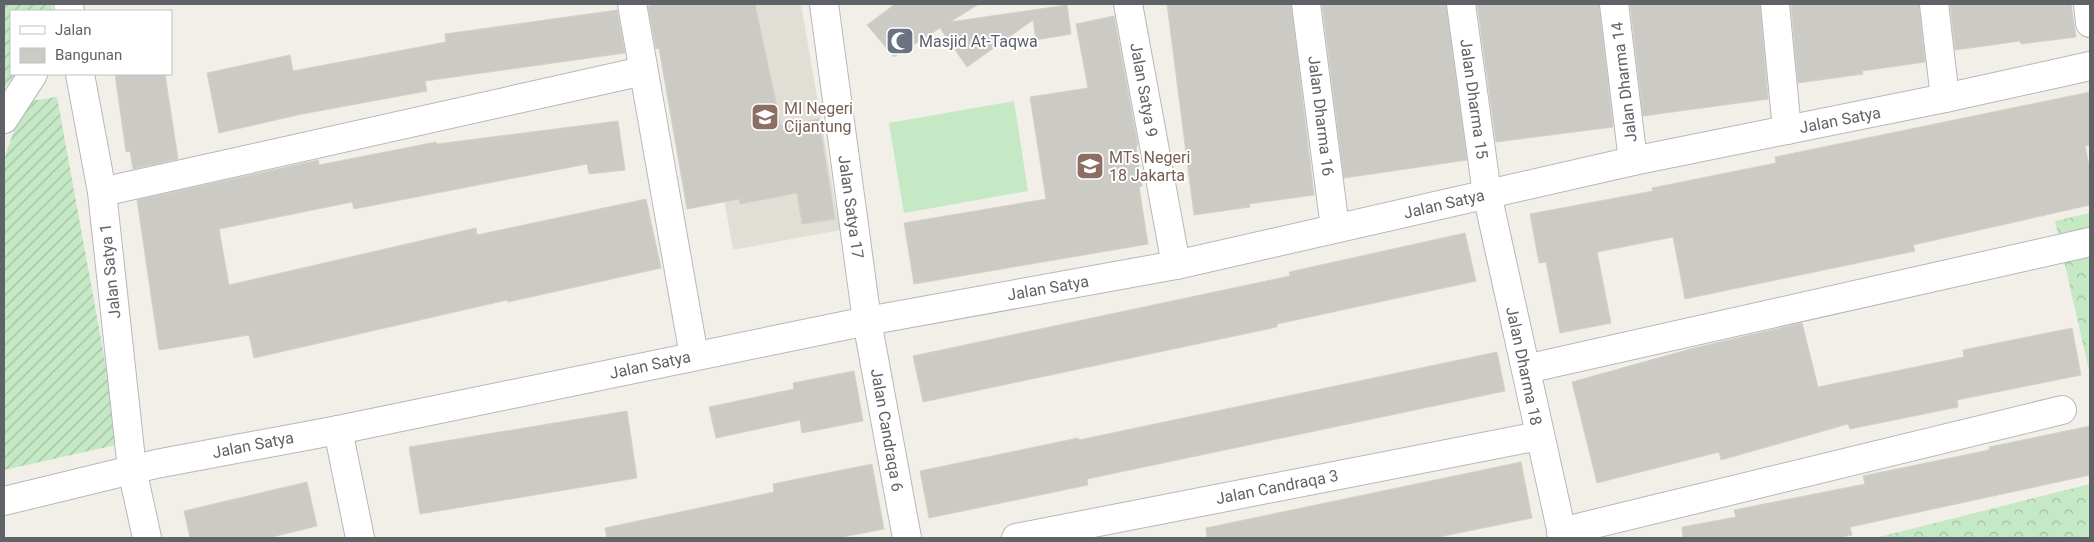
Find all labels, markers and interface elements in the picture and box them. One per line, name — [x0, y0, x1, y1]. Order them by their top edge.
legend — [10, 10, 172, 75]
text: Jalan — [55, 21, 92, 39]
street label: Jalan Dharma 14 — [1607, 21, 1641, 143]
mosque icon: Masjid At-Taqwa — [885, 26, 915, 56]
place label: Masjid At-Taqwa — [919, 32, 1038, 51]
street label: Jalan Dharma 15 — [1456, 38, 1492, 160]
street label: Jalan Satya 9 — [1126, 41, 1162, 139]
text: Bangunan — [55, 46, 122, 64]
street label: Jalan Dharma 16 — [1304, 55, 1338, 177]
place label: MI Negeri Cijantung — [784, 99, 853, 136]
school or university icon: MI Negeri Cijantung — [750, 102, 780, 132]
street label: Jalan Satya — [1798, 103, 1882, 137]
place label: MTs Negeri 18 Jakarta — [1109, 148, 1190, 185]
school or university icon: MTs Negeri 18 Jakarta — [1075, 151, 1105, 181]
street label: Jalan Satya 17 — [834, 154, 868, 260]
street label: Jalan Satya — [1402, 185, 1486, 223]
street label: Jalan Satya 1 — [96, 223, 124, 319]
street label: Jalan Satya — [1006, 271, 1090, 305]
street label: Jalan Dharma 18 — [1502, 305, 1546, 427]
street label: Jalan Satya — [608, 347, 692, 383]
street label: Jalan Candraqa 6 — [867, 367, 907, 493]
street label: Jalan Satya — [211, 428, 295, 462]
street label: Jalan Candraqa 3 — [1214, 466, 1340, 508]

